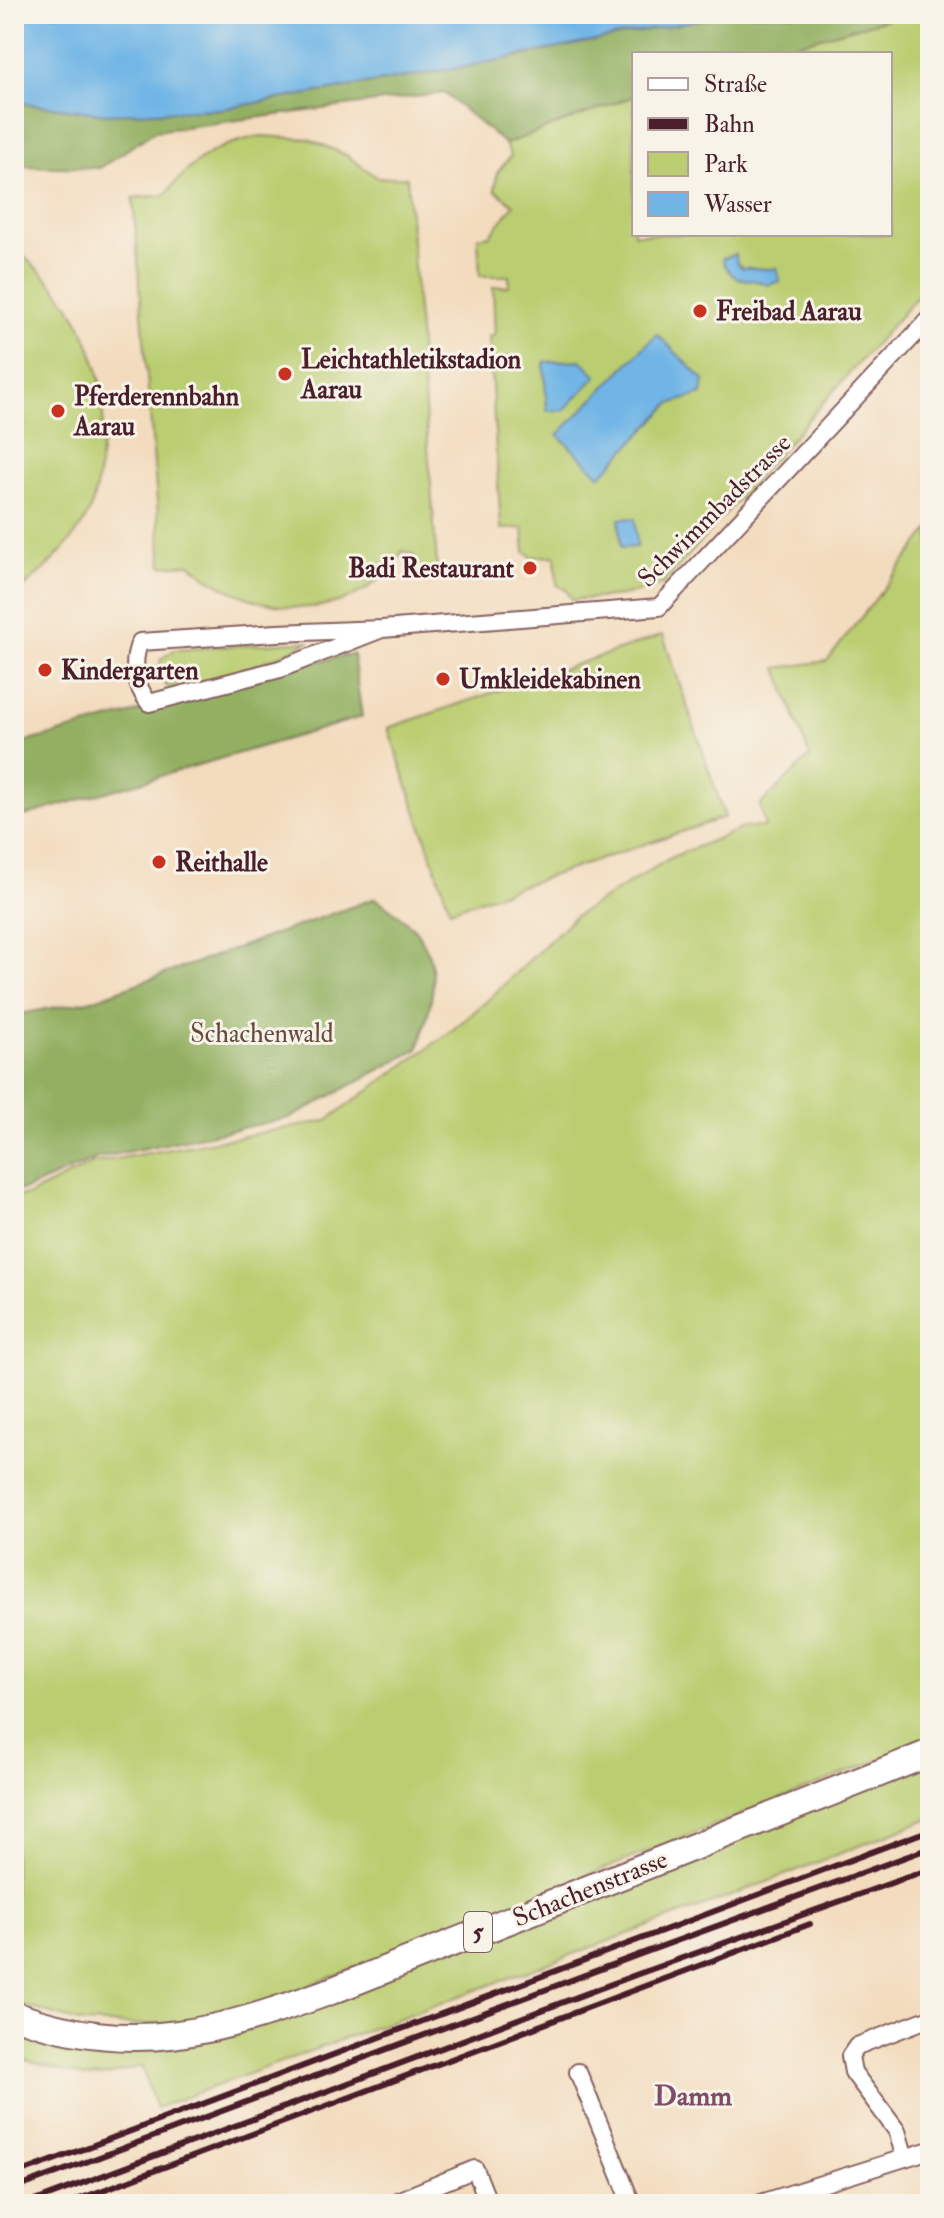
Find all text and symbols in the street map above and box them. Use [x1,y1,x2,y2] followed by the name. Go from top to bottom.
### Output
[632,52,892,236] legend
[704,69,767,100] text: Straße
[704,109,755,140] text: Bahn
[704,149,748,180] text: Park
[703,189,772,220] text: Wasser
[716,296,862,328] place label: Freibad Aarau
[691,302,709,320] marker: Freibad Aarau
[300,344,522,406] place label: Leichtathletikstadion Aarau
[276,365,294,383] marker: Leichtathletikstadion Aarau
[73,381,240,443] place label: Pferderennbahn Aarau
[49,402,67,420] marker: Pferderennbahn Aarau
[631,427,798,594] street label: Schwimmbadstrasse
[348,553,515,585] place label: Badi Restaurant
[521,559,539,577] marker: Badi Restaurant
[61,655,199,688] place label: Kindergarten
[36,661,54,679] marker: Kindergarten
[459,664,641,696] place label: Umkleidekabinen
[434,670,452,688] marker: Umkleidekabinen
[175,847,268,879] place label: Reithalle
[150,853,168,871] marker: Reithalle
[190,1018,334,1050] park label: Schachenwald
[508,1843,673,1934] street label: Schachenstrasse
[464,1912,492,1952] road number: 5
[654,2079,732,2114] district label: Damm

